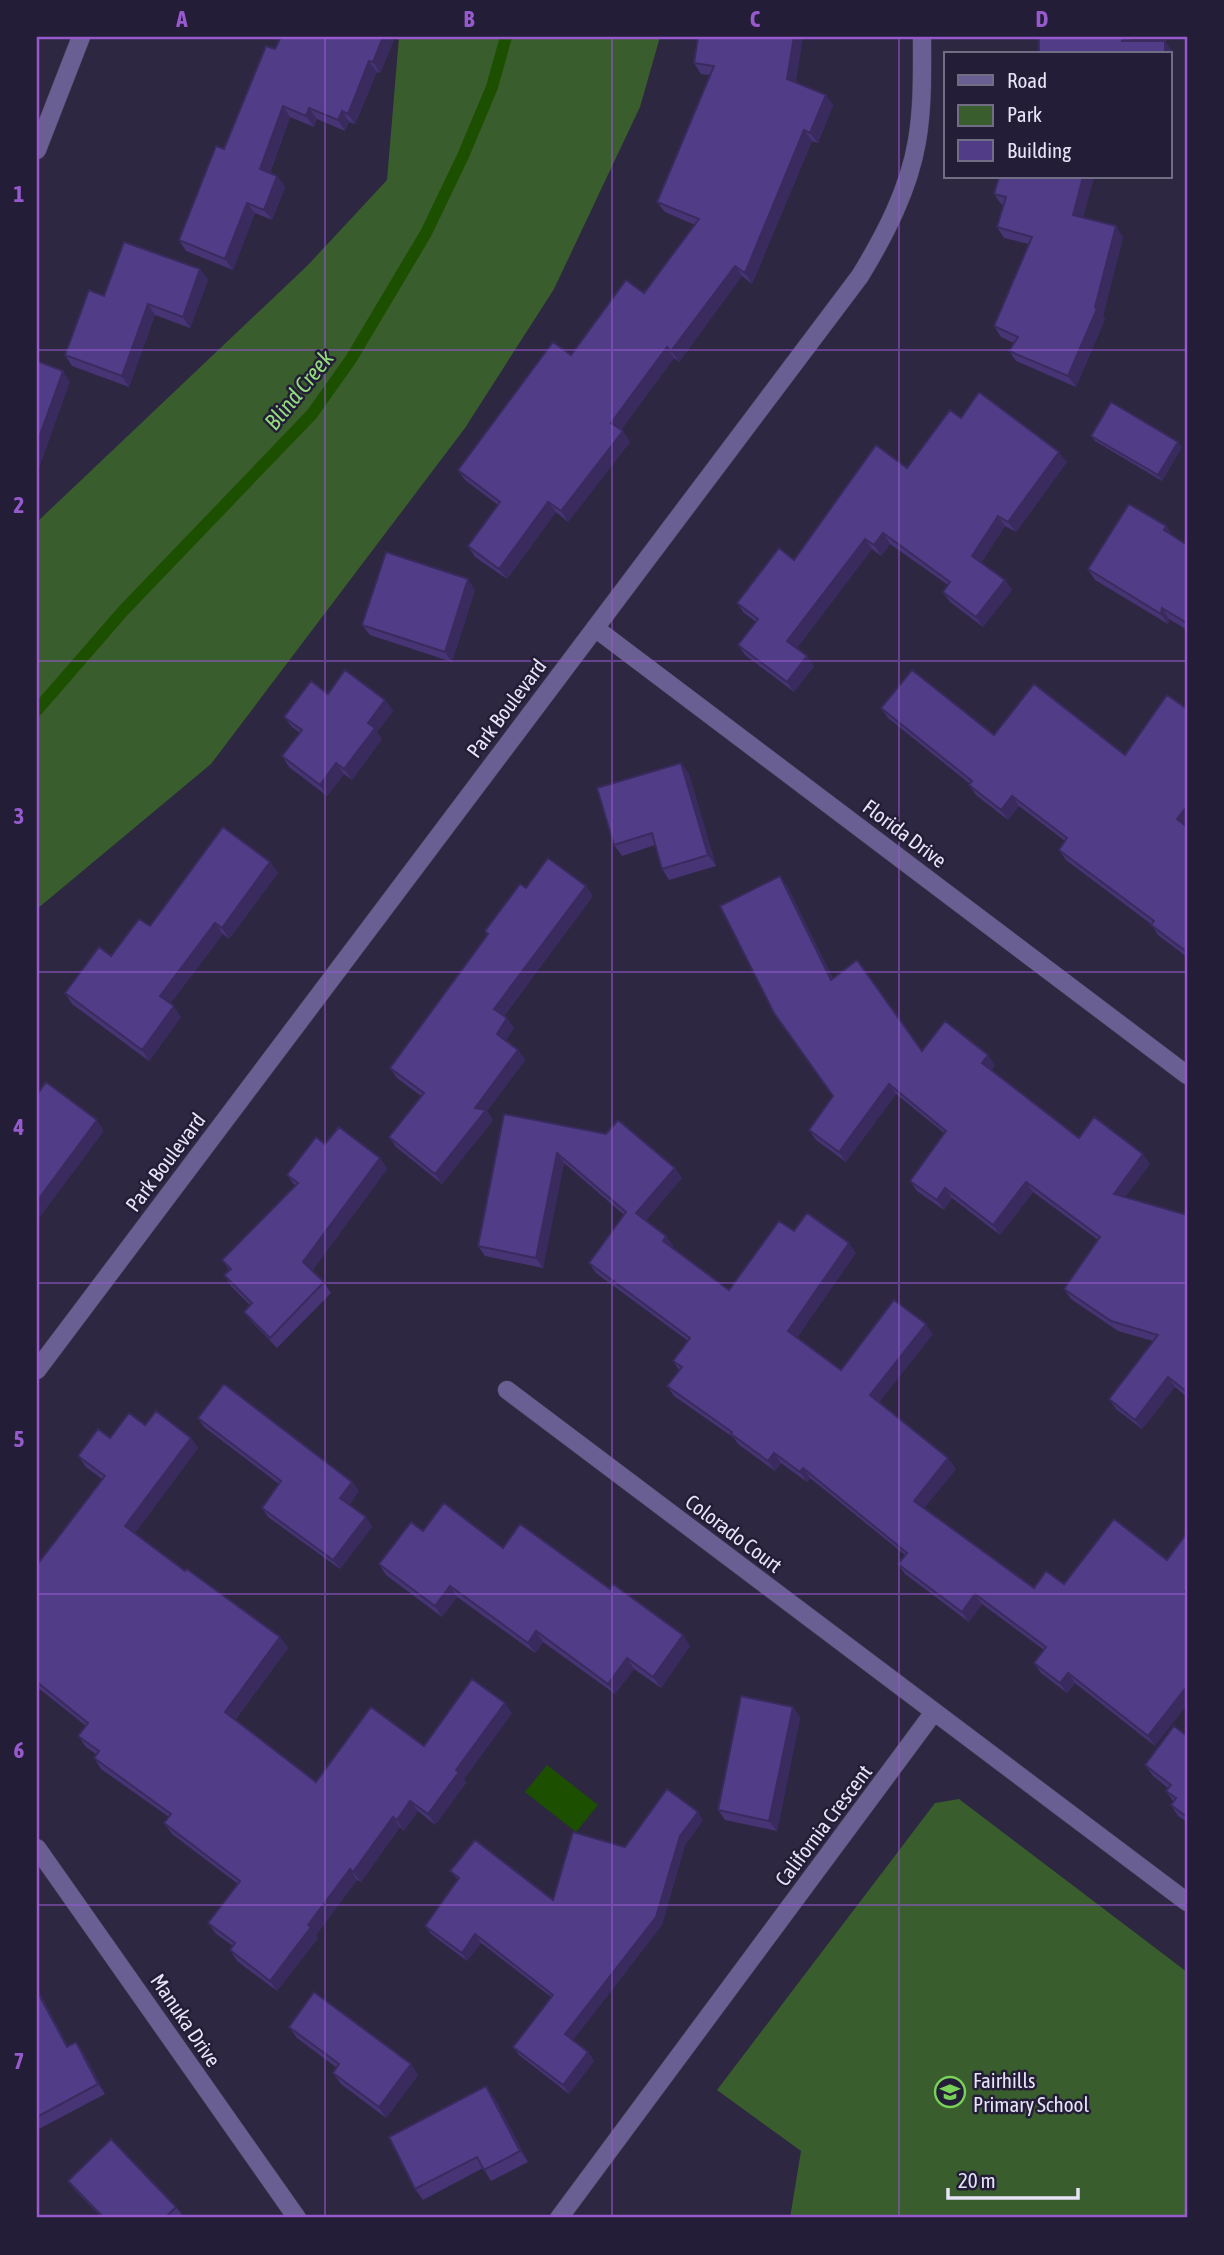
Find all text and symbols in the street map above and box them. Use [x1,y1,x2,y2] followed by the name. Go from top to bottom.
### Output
[175,6,188,32] text: A
[464,6,475,32] text: B
[750,6,761,32] text: C
[1036,6,1049,32] text: D
[944,52,1172,178] legend
[1007,68,1047,92] text: Road
[1007,102,1042,126] text: Park
[1007,138,1071,162] text: Building
[14,181,25,207] text: 1
[259,344,339,435] water label: Blind Creek
[14,492,24,518] text: 2
[461,654,551,762] street label: Park Boulevard
[859,794,951,872] street label: Florida Drive
[14,803,24,829] text: 3
[120,1108,210,1216] street label: Park Boulevard
[13,1114,25,1140] text: 4
[14,1426,25,1452] text: 5
[681,1489,787,1577] street label: Colorado Court
[14,1737,25,1763] text: 6
[770,1760,876,1890] street label: California Crescent
[146,1969,226,2071] street label: Manuka Drive
[14,2048,24,2074] text: 7
[973,2068,1089,2116] place label: Fairhills Primary School
[933,2075,967,2109] school or university icon: Fairhills Primary School
[948,2157,1077,2201] scale bar
[958,2168,996,2192] text: 20 m

